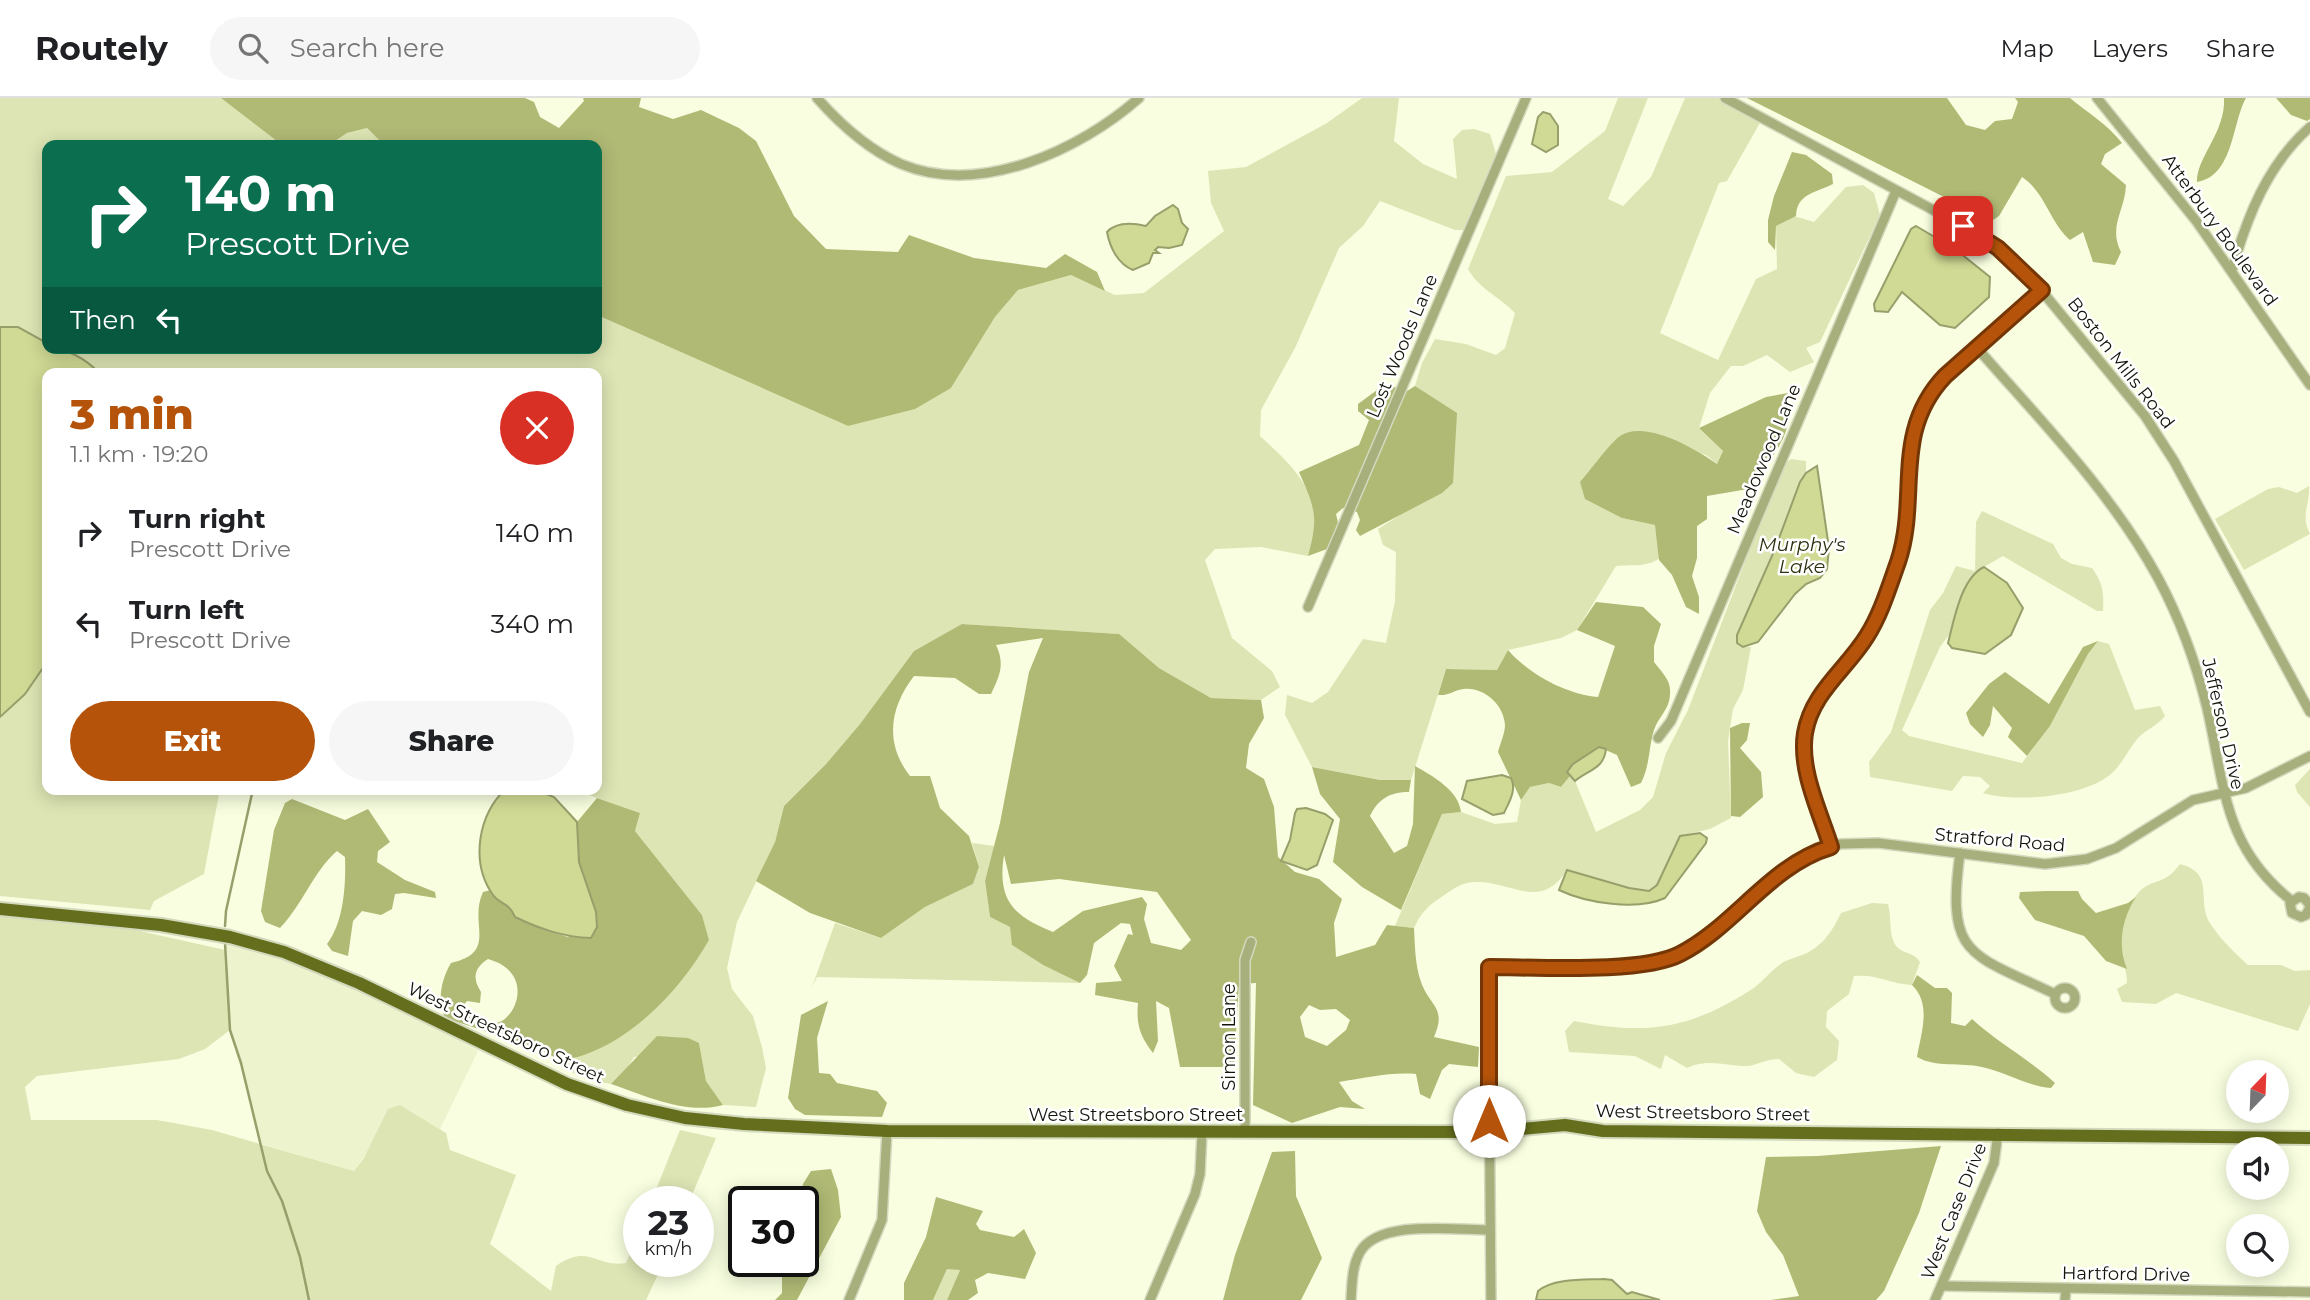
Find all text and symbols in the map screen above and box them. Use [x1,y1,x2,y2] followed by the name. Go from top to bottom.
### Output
[210,17,700,80] search box
[35,28,168,68] text: Routely
[234,29,272,67] icon: search
[290,32,445,64] text: Search here
[2000,34,2054,63] text: Map
[2092,34,2168,63] text: Layers
[2206,34,2275,63] text: Share
[2158,150,2282,310] street label: Atterbury Boulevard
[185,164,337,223] text: 140 m
[70,168,161,259] icon: right
[1933,196,1993,256] pin
[1944,207,1982,245] icon: arrive
[185,224,410,263] text: Prescott Drive
[1362,271,1442,421] street label: Lost Woods Lane
[2063,293,2179,433] street label: Boston Mills Road
[150,301,188,339] icon: left
[70,304,136,336] text: Then
[1722,381,1806,537] street label: Meadowood Lane
[70,388,194,440] text: 3 min
[500,391,574,465] button: close
[70,440,208,468] text: 1.1 km · 19:20
[129,503,265,535] text: Turn right
[70,514,108,552] icon: right
[496,517,574,549] text: 140 m
[1758,533,1846,578] water label: Murphy's Lake
[129,535,291,563] text: Prescott Drive
[129,594,245,626] text: Turn left
[70,605,108,643] icon: left
[491,608,574,640] text: 340 m
[129,626,291,654] text: Prescott Drive
[2197,655,2249,792] street label: Jefferson Drive
[70,701,315,781] button: Exit
[329,701,574,781] button: Share
[1934,823,2066,857] street label: Stratford Road
[404,978,608,1088] street label: West Streetsboro Street
[1218,983,1240,1091] street label: Simon Lane
[2226,1060,2289,1124] north arrow
[2226,1060,2289,1277] map controls
[1452,1084,1526,1158] position arrow
[1595,1100,1811,1126] street label: West Streetsboro Street
[1029,1104,1243,1126] street label: West Streetsboro Street
[2226,1137,2289,1200] button: sound
[1917,1139,1991,1283] street label: West Case Drive
[728,1186,819,1277] speed limit sign: 30
[648,1201,689,1244] text: 23
[2226,1214,2289,1277] button: search
[644,1238,693,1260] text: km/h
[2062,1262,2190,1286] street label: Hartford Drive

